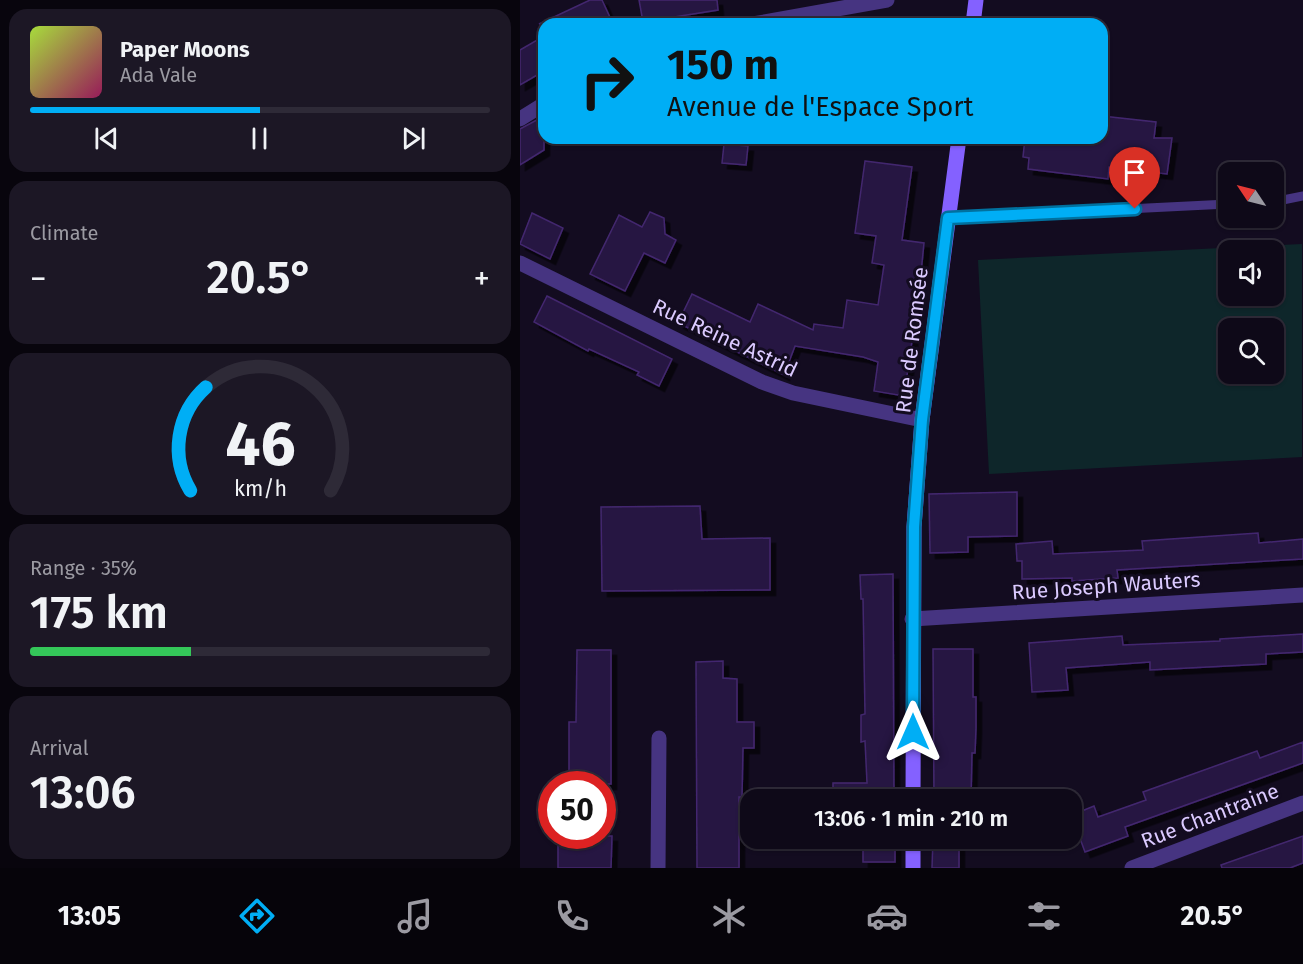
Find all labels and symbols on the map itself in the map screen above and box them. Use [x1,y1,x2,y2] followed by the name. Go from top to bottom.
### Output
[1109,147,1160,209] pin
[1218,162,1284,228] north arrow
[890,266,934,414] street label: Rue de Romsée
[648,293,802,383] street label: Rue Reine Astrid
[1011,566,1201,606] street label: Rue Joseph Wauters
[881,700,945,764] position arrow
[538,771,616,849] speed limit sign: 50
[1137,778,1283,854] street label: Rue Chantraine

